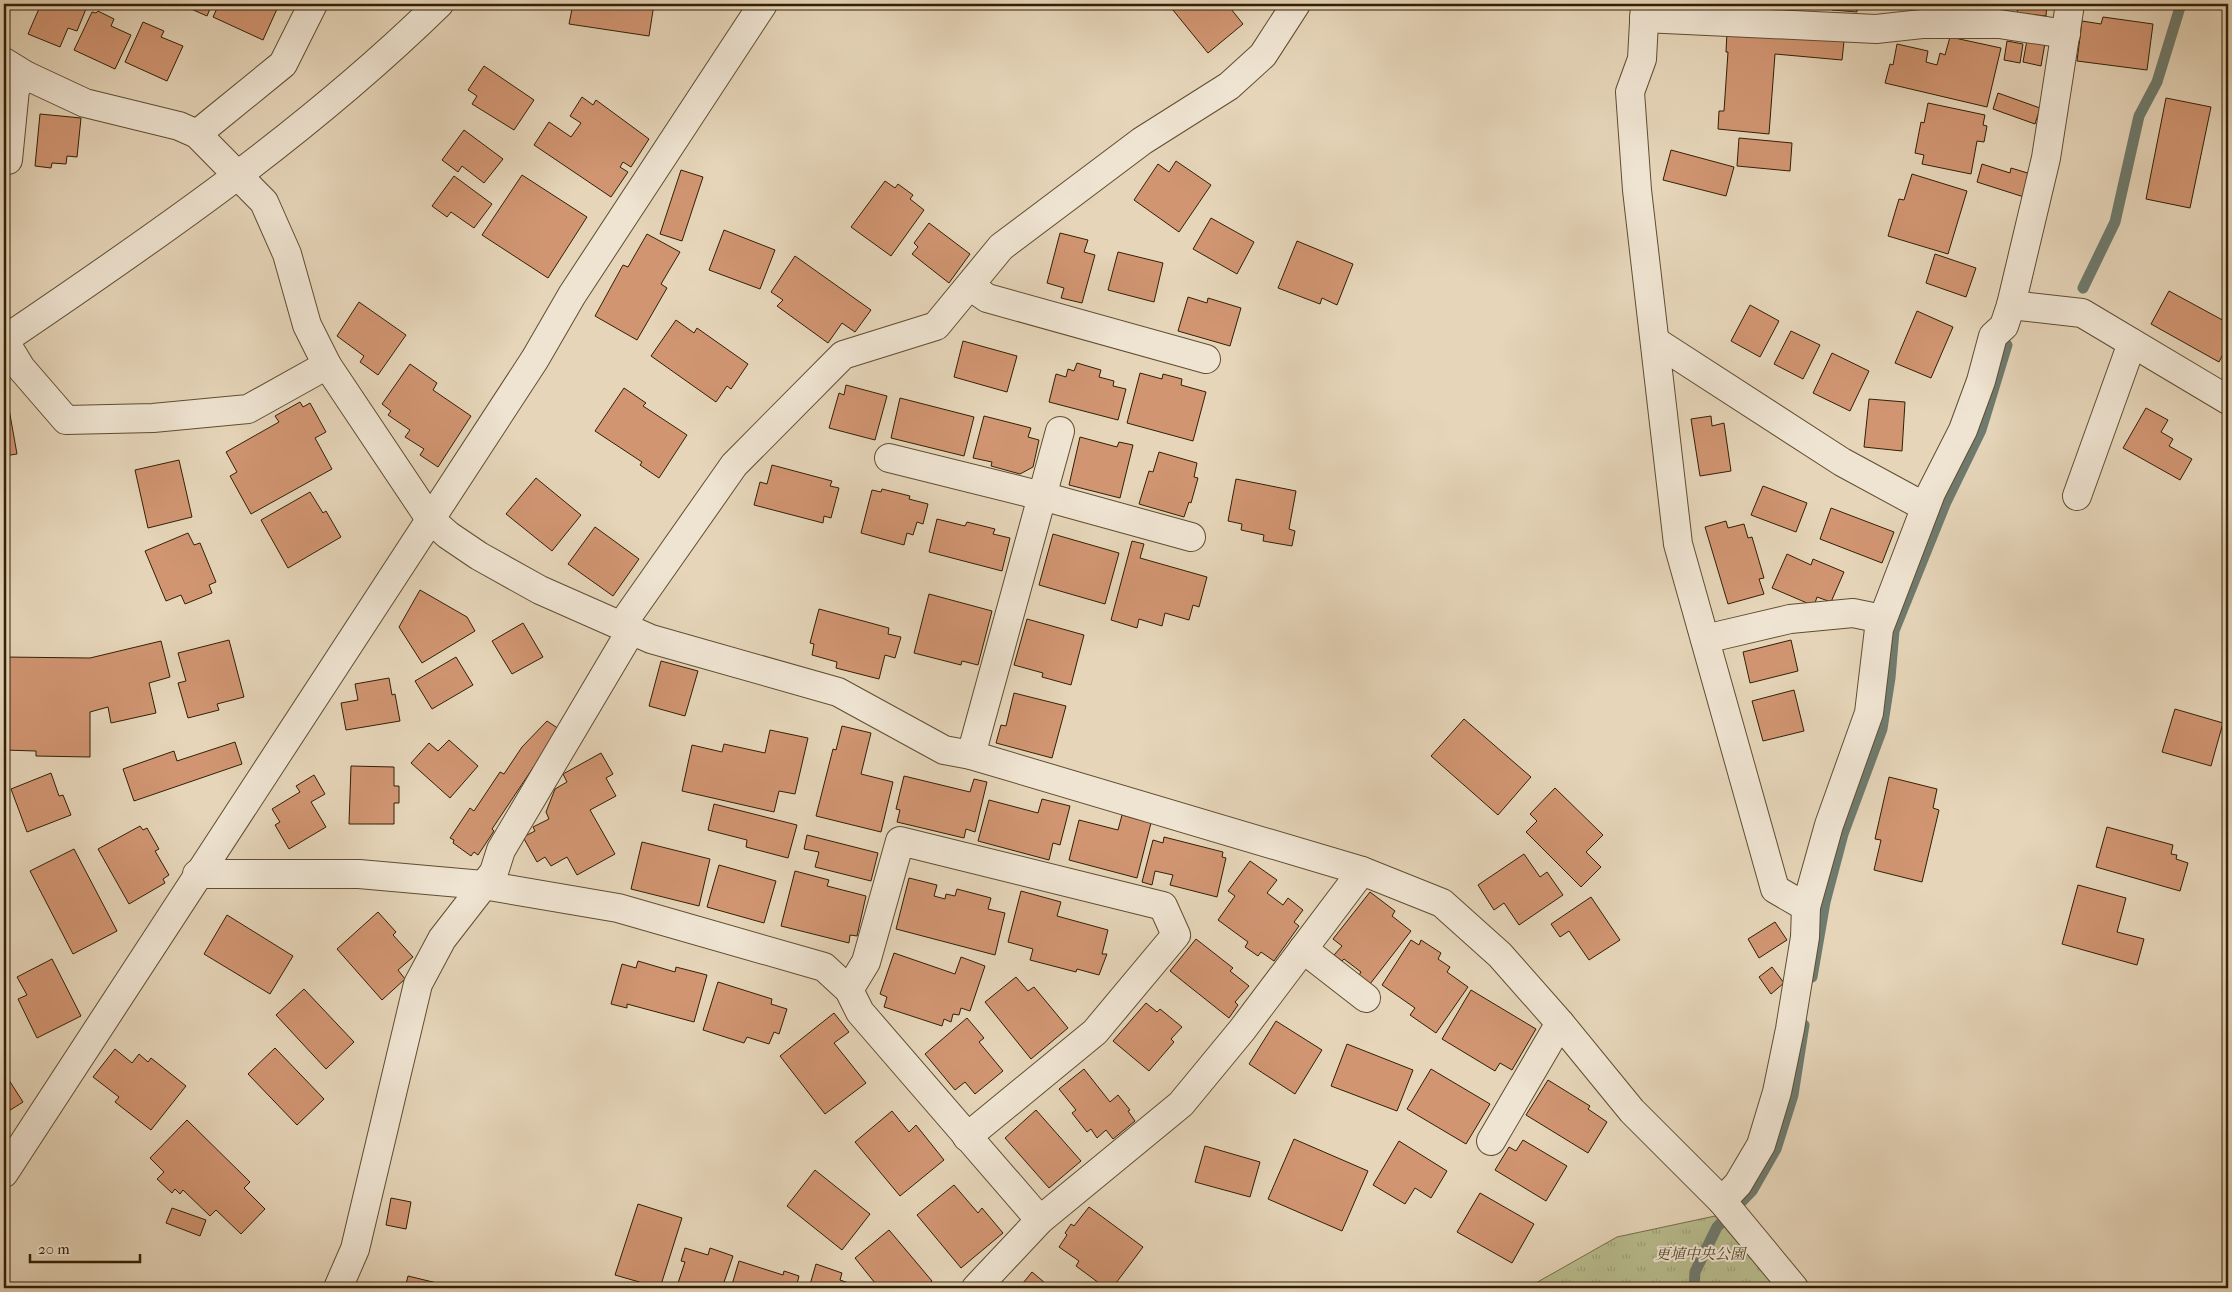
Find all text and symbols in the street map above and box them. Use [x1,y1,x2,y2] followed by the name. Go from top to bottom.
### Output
[30,1232,140,1264] scale bar
[38,1240,70,1258] text: 20 m
[1655,1245,1748,1263] park label: 更埴中央公園

